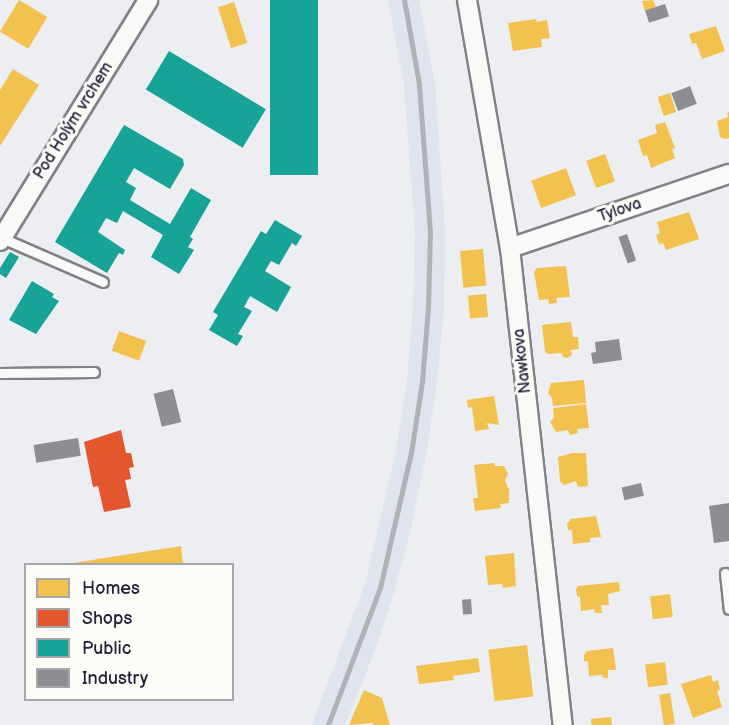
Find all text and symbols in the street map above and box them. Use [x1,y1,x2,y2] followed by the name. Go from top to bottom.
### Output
[30,59,118,183] street label: Pod Holým vrchem
[596,195,644,227] street label: Tylova
[510,328,536,394] street label: Nawkova
[24,563,234,701] legend
[82,578,140,599] text: Homes
[82,608,132,629] text: Shops
[82,638,131,659] text: Public
[82,668,148,689] text: Industry

